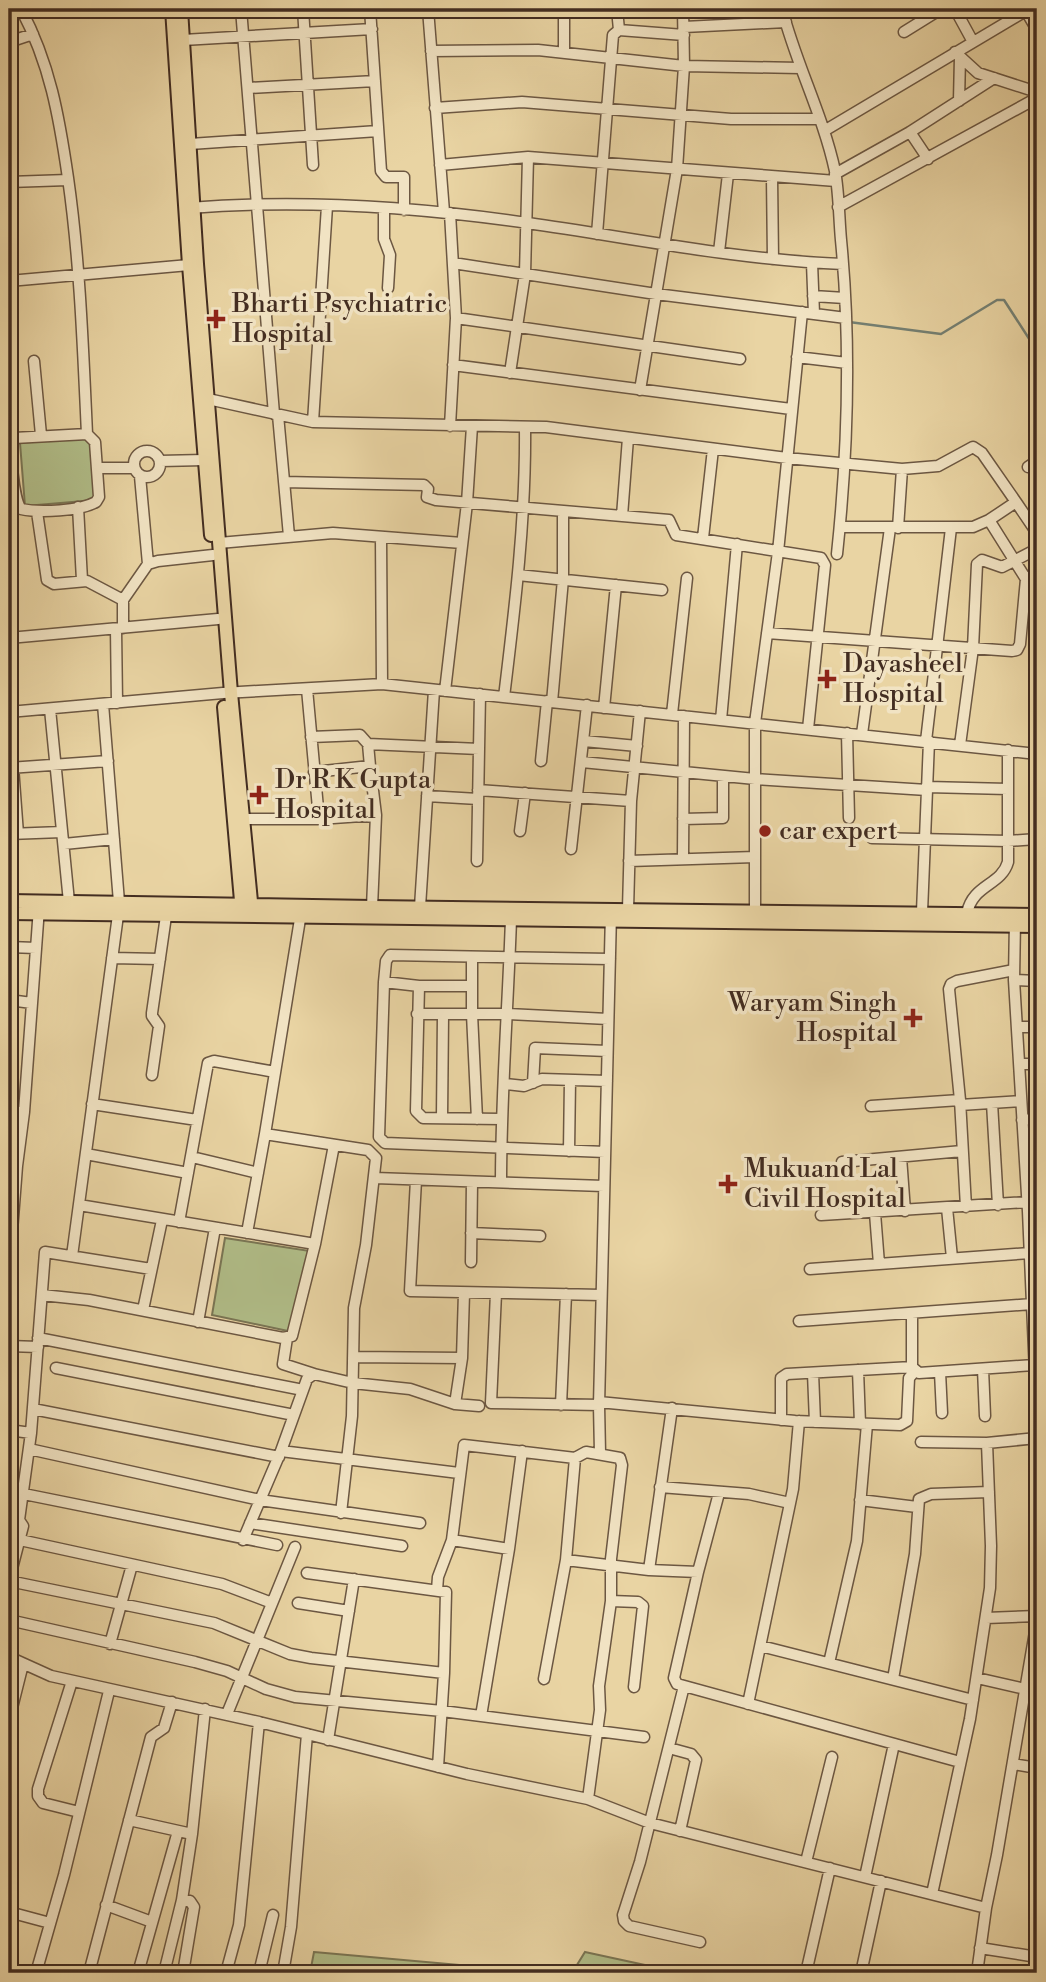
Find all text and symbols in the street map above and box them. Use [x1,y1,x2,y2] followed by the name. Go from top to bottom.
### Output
[231,288,447,350] place label: Bharti Psychiatric Hospital
[206,309,226,329] marker: Bharti Psychiatric Hospital
[843,648,963,710] place label: Dayasheel Hospital
[817,669,837,689] marker: Dayasheel Hospital
[275,764,432,826] place label: Dr R K Gupta Hospital
[249,785,269,805] marker: Dr R K Gupta Hospital
[779,815,897,847] place label: car expert
[757,823,773,839] marker: car expert
[727,987,897,1049] place label: Waryam Singh Hospital
[903,1008,923,1028] marker: Waryam Singh Hospital
[744,1153,906,1215] place label: Mukuand Lal Civil Hospital
[718,1174,738,1194] marker: Mukuand Lal Civil Hospital

